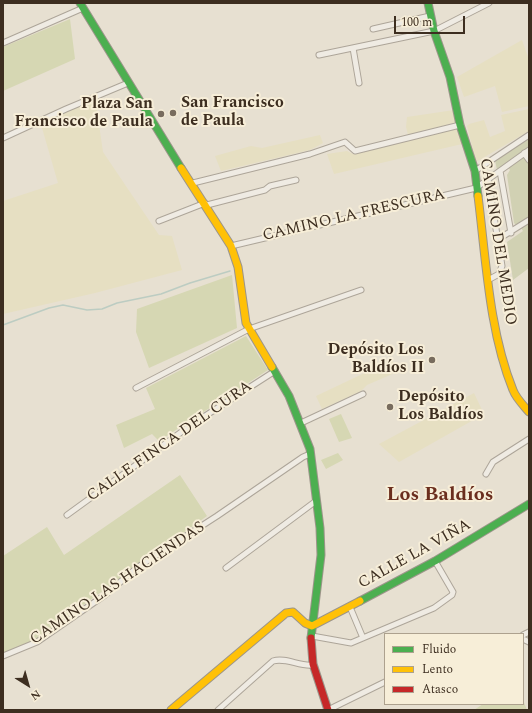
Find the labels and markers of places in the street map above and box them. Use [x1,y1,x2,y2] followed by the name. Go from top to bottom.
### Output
[181,94,284,132] place label: San Francisco de Paula
[15,95,153,133] place label: Plaza San Francisco de Paula
[168,108,178,118] marker: San Francisco de Paula
[156,109,166,119] marker: Plaza San Francisco de Paula
[327,341,424,379] place label: Depósito Los Baldíos II
[427,355,437,365] marker: Depósito Los Baldíos II
[398,388,483,426] place label: Depósito Los Baldíos
[385,402,395,412] marker: Depósito Los Baldíos

